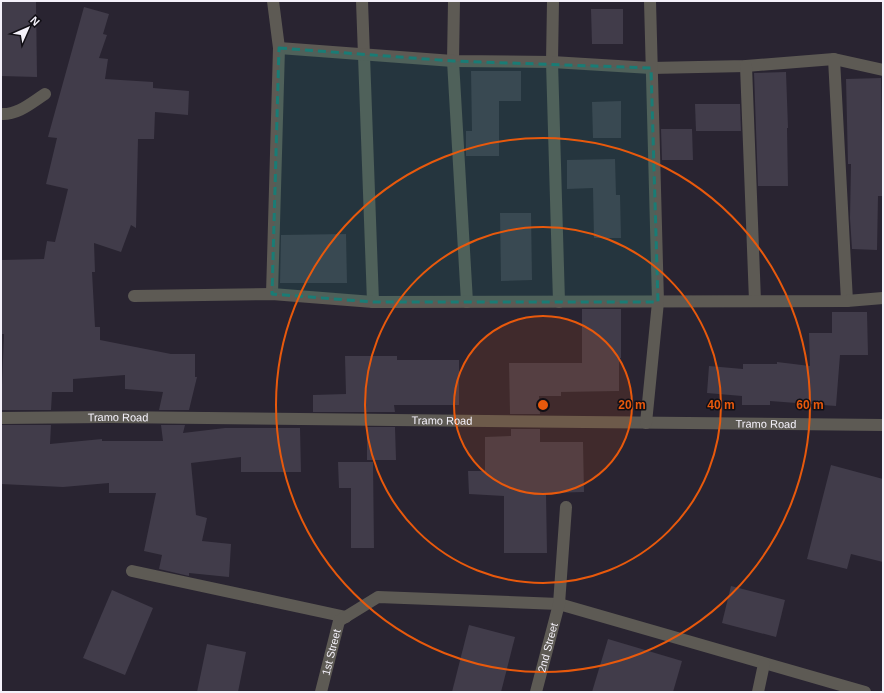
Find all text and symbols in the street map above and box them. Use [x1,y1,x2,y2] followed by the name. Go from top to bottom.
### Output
[8,8,48,48] north arrow
[28,14,42,28] text: N
[536,398,550,412] centre of rings
[618,398,646,412] text: 20 m
[707,398,735,412] text: 40 m
[796,398,824,412] text: 60 m
[88,411,148,423] street label: Tramo Road
[412,414,472,427] street label: Tramo Road
[736,417,796,430] street label: Tramo Road
[535,621,560,674] street label: 2nd Street
[319,628,343,677] street label: 1st Street

